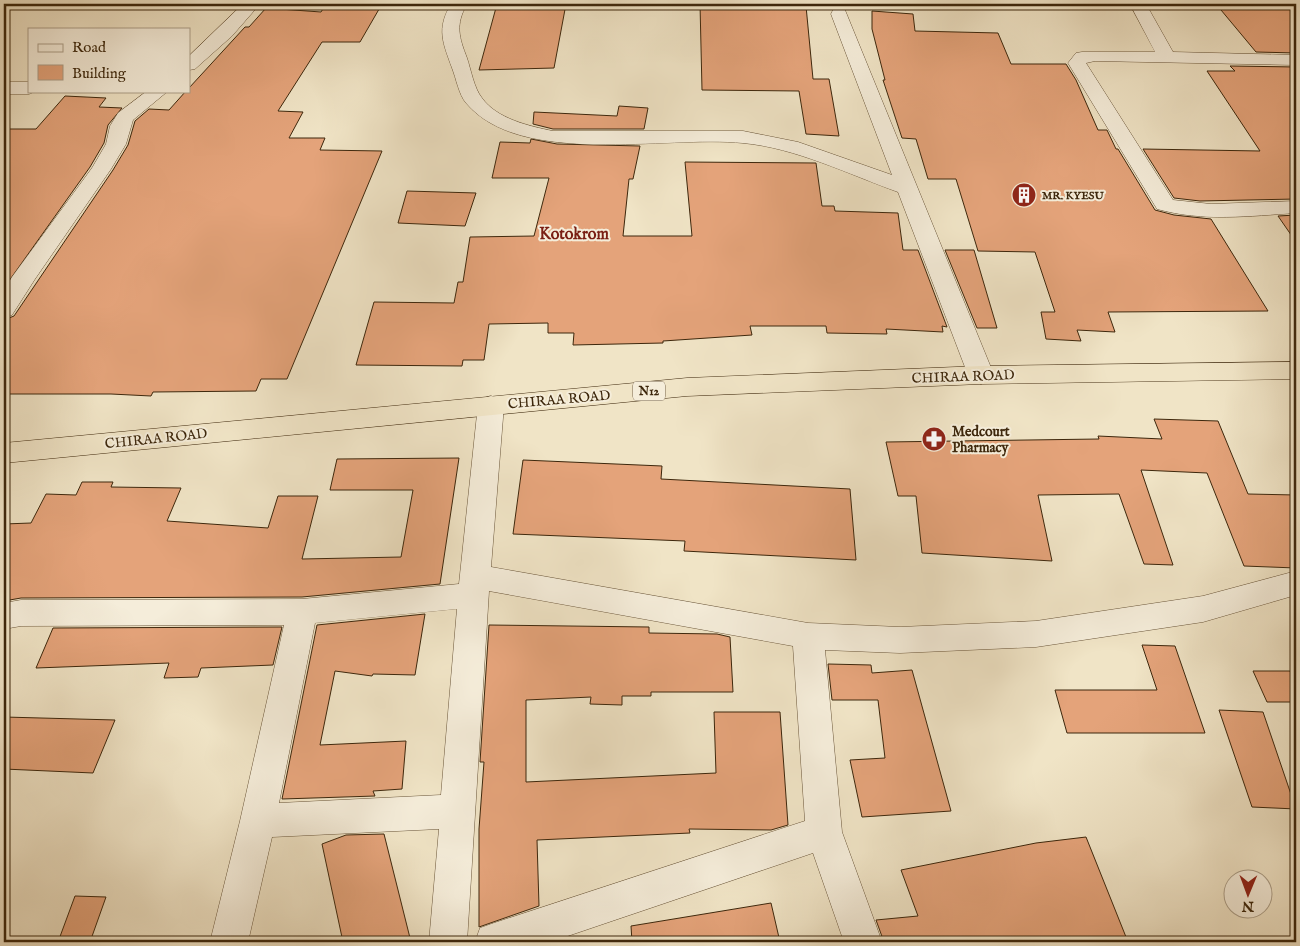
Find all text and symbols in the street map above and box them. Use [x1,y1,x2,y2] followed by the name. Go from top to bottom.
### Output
[28,28,190,92] legend
[72,38,107,57] text: Road
[72,64,127,83] text: Building
[1011,182,1037,208] building icon: MR. KYESU
[1042,189,1104,203] place label: MR. KYESU
[539,225,609,245] district label: Kotokrom
[911,366,1015,388] street label: CHIRAA ROAD
[633,382,665,401] road number: N12
[507,387,611,413] street label: CHIRAA ROAD
[952,423,1010,457] place label: Medcourt Pharmacy
[104,425,208,453] street label: CHIRAA ROAD
[921,426,947,452] pharmacy icon: Medcourt Pharmacy
[1222,868,1272,918] north arrow
[1242,897,1255,915] text: N

